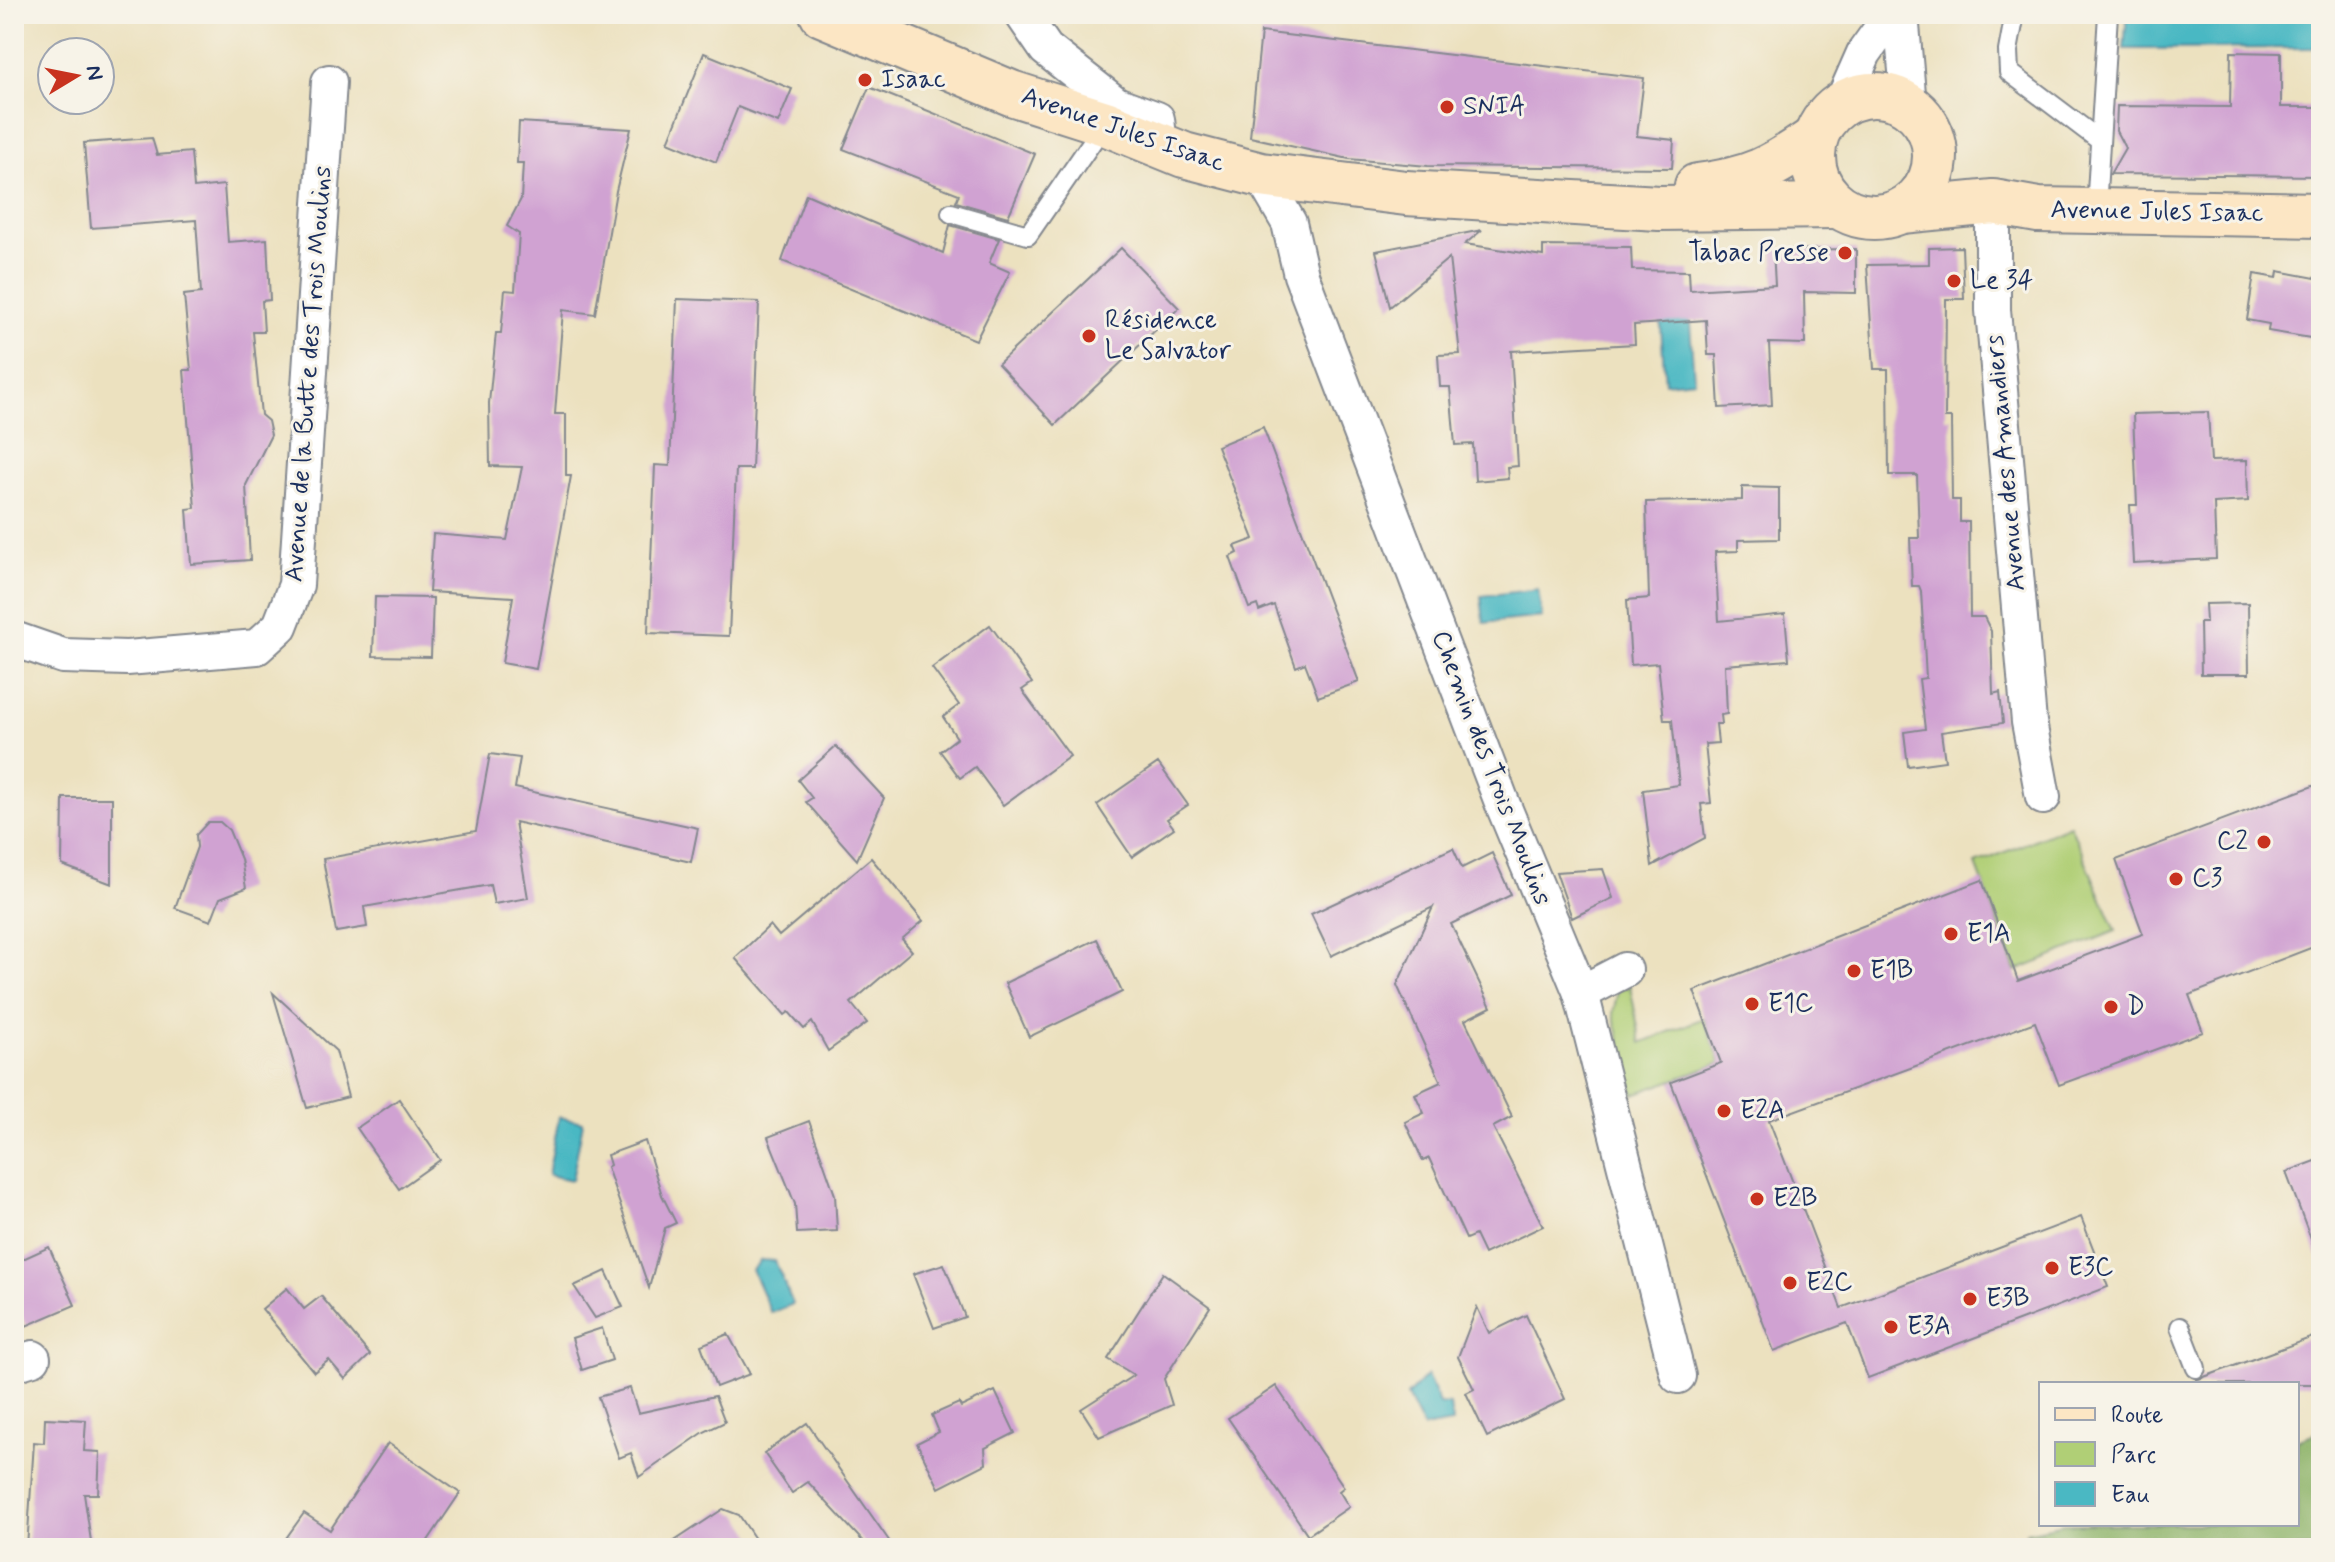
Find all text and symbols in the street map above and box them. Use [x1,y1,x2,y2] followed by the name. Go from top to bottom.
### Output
[36,36,116,116] north arrow
[79,63,109,83] text: N
[881,63,946,97] place label: Isaac
[856,71,874,89] marker: Isaac
[1017,79,1229,181] street label: Avenue Jules Isaac
[1463,90,1525,124] place label: SNIA
[1438,98,1456,116] marker: SNIA
[277,165,341,583] street label: Avenue de la Butte des Trois Moulins
[2050,193,2264,231] street label: Avenue Jules Isaac
[1688,236,1829,270] place label: Tabac Presse
[1836,244,1854,262] marker: Tabac Presse
[1970,264,2033,298] place label: Le 34
[1945,272,1963,290] marker: Le 34
[1105,304,1232,368] place label: Résidence Le Salvator
[1080,327,1098,345] marker: Résidence Le Salvator
[1978,333,2034,593] street label: Avenue des Amandiers
[1423,626,1559,910] street label: Chemin des Trois Moulins
[2217,825,2248,859] place label: C2
[2255,833,2273,851] marker: C2
[2192,862,2222,896] place label: C3
[2167,870,2185,888] marker: C3
[1967,917,2011,951] place label: E1A
[1942,925,1960,943] marker: E1A
[1870,954,1913,988] place label: E1B
[1845,962,1863,980] marker: E1B
[1768,987,1813,1021] place label: E1C
[2127,990,2145,1024] place label: D
[1743,995,1761,1013] marker: E1C
[2102,998,2120,1016] marker: D
[1740,1094,1785,1128] place label: E2A
[1715,1102,1733,1120] marker: E2A
[1773,1182,1817,1216] place label: E2B
[1748,1190,1766,1208] marker: E2B
[2068,1251,2113,1285] place label: E3C
[2043,1259,2061,1277] marker: E3C
[1806,1266,1852,1300] place label: E2C
[1781,1274,1799,1292] marker: E2C
[1986,1282,2029,1316] place label: E3B
[1961,1290,1979,1308] marker: E3B
[1907,1310,1951,1344] place label: E3A
[1882,1318,1900,1336] marker: E3A
[2039,1382,2299,1526] legend
[2111,1400,2163,1431] text: Route
[2111,1440,2156,1471] text: Parc
[2111,1480,2150,1511] text: Eau

